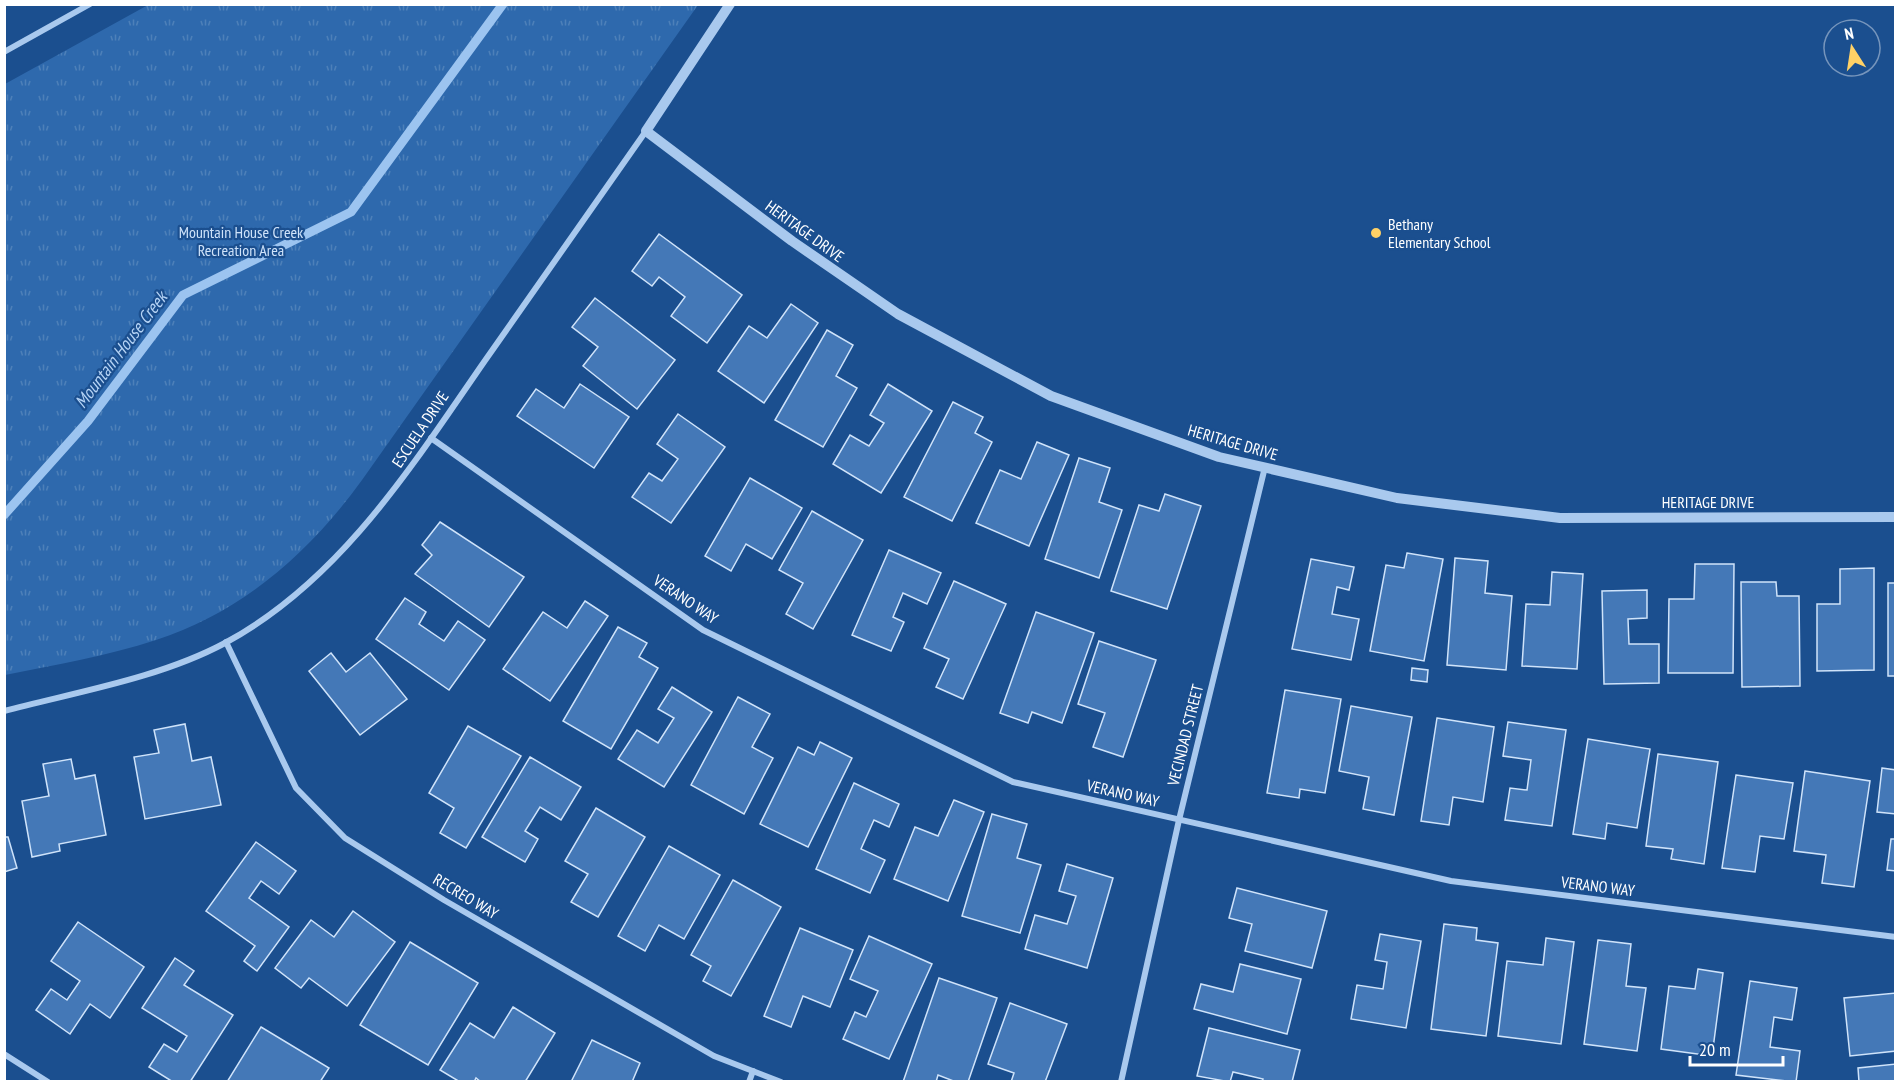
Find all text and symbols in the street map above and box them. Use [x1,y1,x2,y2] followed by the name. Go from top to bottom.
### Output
[1822,18,1882,78] north arrow
[1843,23,1855,44] text: N
[762,196,848,266] street label: HERITAGE DRIVE
[1388,214,1491,252] place label: Bethany Elementary School
[179,222,304,260] park label: Mountain House Creek Recreation Area
[1369,226,1383,240] marker: Bethany Elementary School
[69,285,173,413] water label: Mountain House Creek
[387,387,453,471] street label: ESCUELA DRIVE
[1186,420,1280,464] street label: HERITAGE DRIVE
[1662,492,1754,512] street label: HERITAGE DRIVE
[649,569,723,628] street label: VERANO WAY
[1162,682,1207,789] street label: VECINDAD STREET
[1084,775,1162,811] street label: VERANO WAY
[430,869,503,924] street label: RECREO WAY
[1559,871,1637,901] street label: VERANO WAY
[1690,1029,1783,1067] scale bar
[1699,1038,1731,1061] text: 20 m

